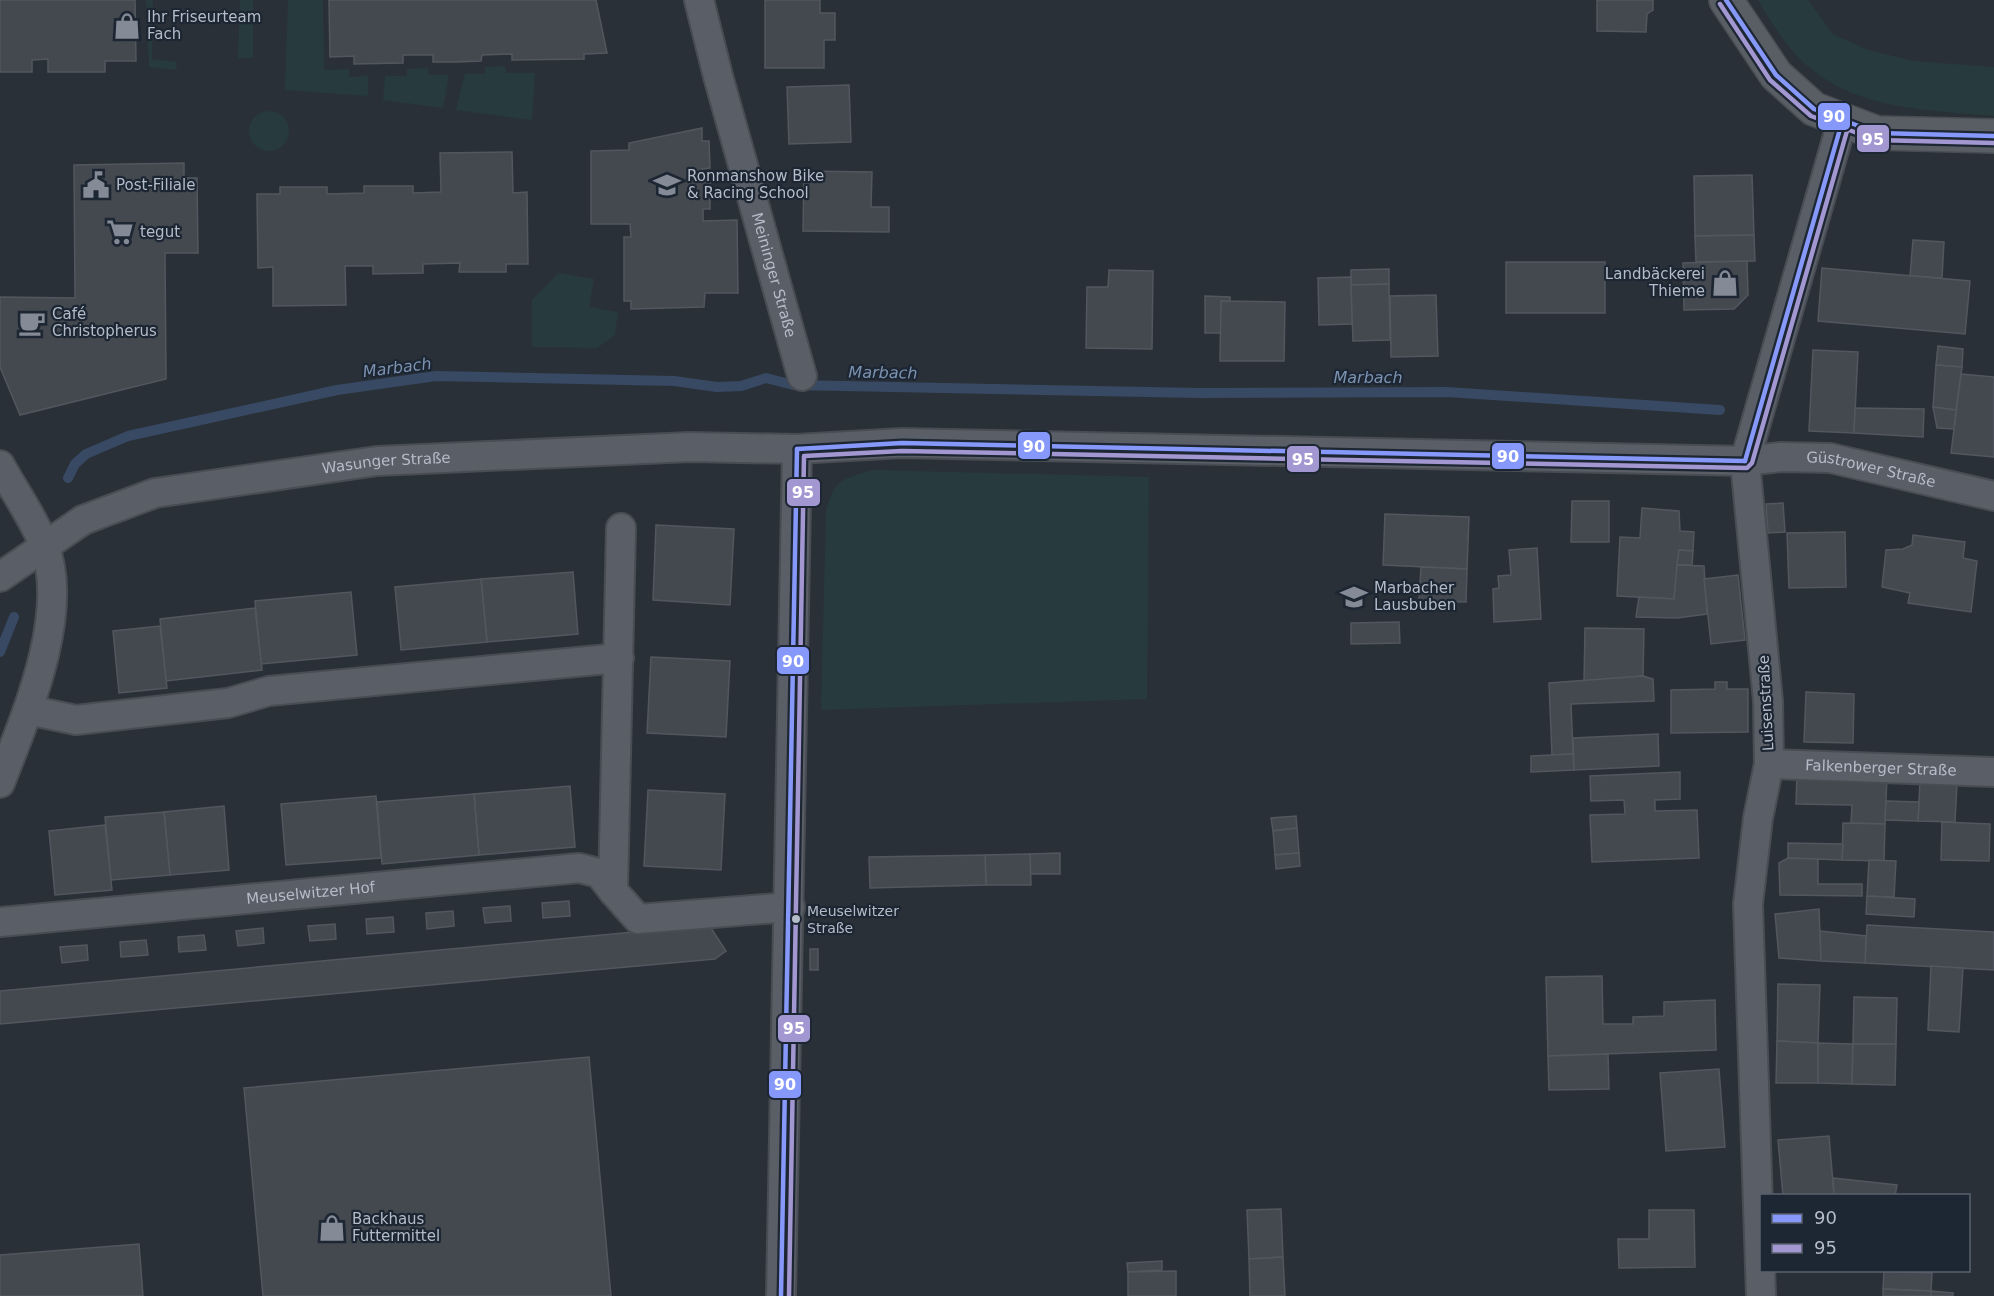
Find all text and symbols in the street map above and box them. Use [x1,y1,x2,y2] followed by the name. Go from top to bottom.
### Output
[147,8,261,43] place label: Ihr Friseurteam Fach
[112,11,142,41] shop icon: Ihr Friseurteam Fach
[1817,102,1851,131] line badge: 90
[1823,107,1845,126] text: 90
[1856,124,1890,153] line badge: 95
[1862,130,1884,149] text: 95
[687,167,824,202] place label: Ronmanshow Bike & Racing School
[81,170,111,200] public building icon: Post-Filiale
[652,170,682,200] school or university icon: Ronmanshow Bike & Racing School
[116,176,195,194] place label: Post-Filiale
[748,211,800,339] street label: Meininger Straße
[105,217,135,247] supermarket icon: tegut
[140,223,180,241] place label: tegut
[1605,265,1705,300] place label: Landbäckerei Thieme
[1710,268,1740,298] shop icon: Landbäckerei Thieme
[52,305,157,340] place label: Café Christopherus
[17,308,47,338] cafe icon: Café Christopherus
[362,354,433,381] water label: Marbach
[848,362,918,383] water label: Marbach
[1333,368,1403,387] water label: Marbach
[1017,431,1051,460] line badge: 90
[1023,437,1045,456] text: 90
[1491,442,1525,470] line badge: 90
[1286,445,1320,473] line badge: 95
[1497,447,1519,466] text: 90
[321,449,451,478] street label: Wasunger Straße
[1806,449,1937,491] street label: Güstrower Straße
[1292,450,1314,469] text: 95
[786,478,821,507] line badge: 95
[792,483,814,502] text: 95
[1374,579,1456,614] place label: Marbacher Lausbuben
[1339,582,1369,612] school or university icon: Marbacher Lausbuben
[776,646,810,675] line badge: 90
[782,652,804,671] text: 90
[1754,655,1778,751] street label: Luisenstraße
[1805,756,1957,780] street label: Falkenberger Straße
[246,878,376,908] street label: Meuselwitzer Hof
[807,903,899,936] place label: Meuselwitzer Straße
[790,913,802,925] marker: Meuselwitzer Straße
[777,1014,811,1043] line badge: 95
[783,1019,805,1038] text: 95
[768,1070,802,1099] line badge: 90
[774,1075,796,1094] text: 90
[1760,1194,1970,1272] legend
[1814,1207,1837,1228] text: 90
[352,1210,440,1245] place label: Backhaus Futtermittel
[317,1213,347,1243] shop icon: Backhaus Futtermittel
[1814,1237,1837,1258] text: 95

